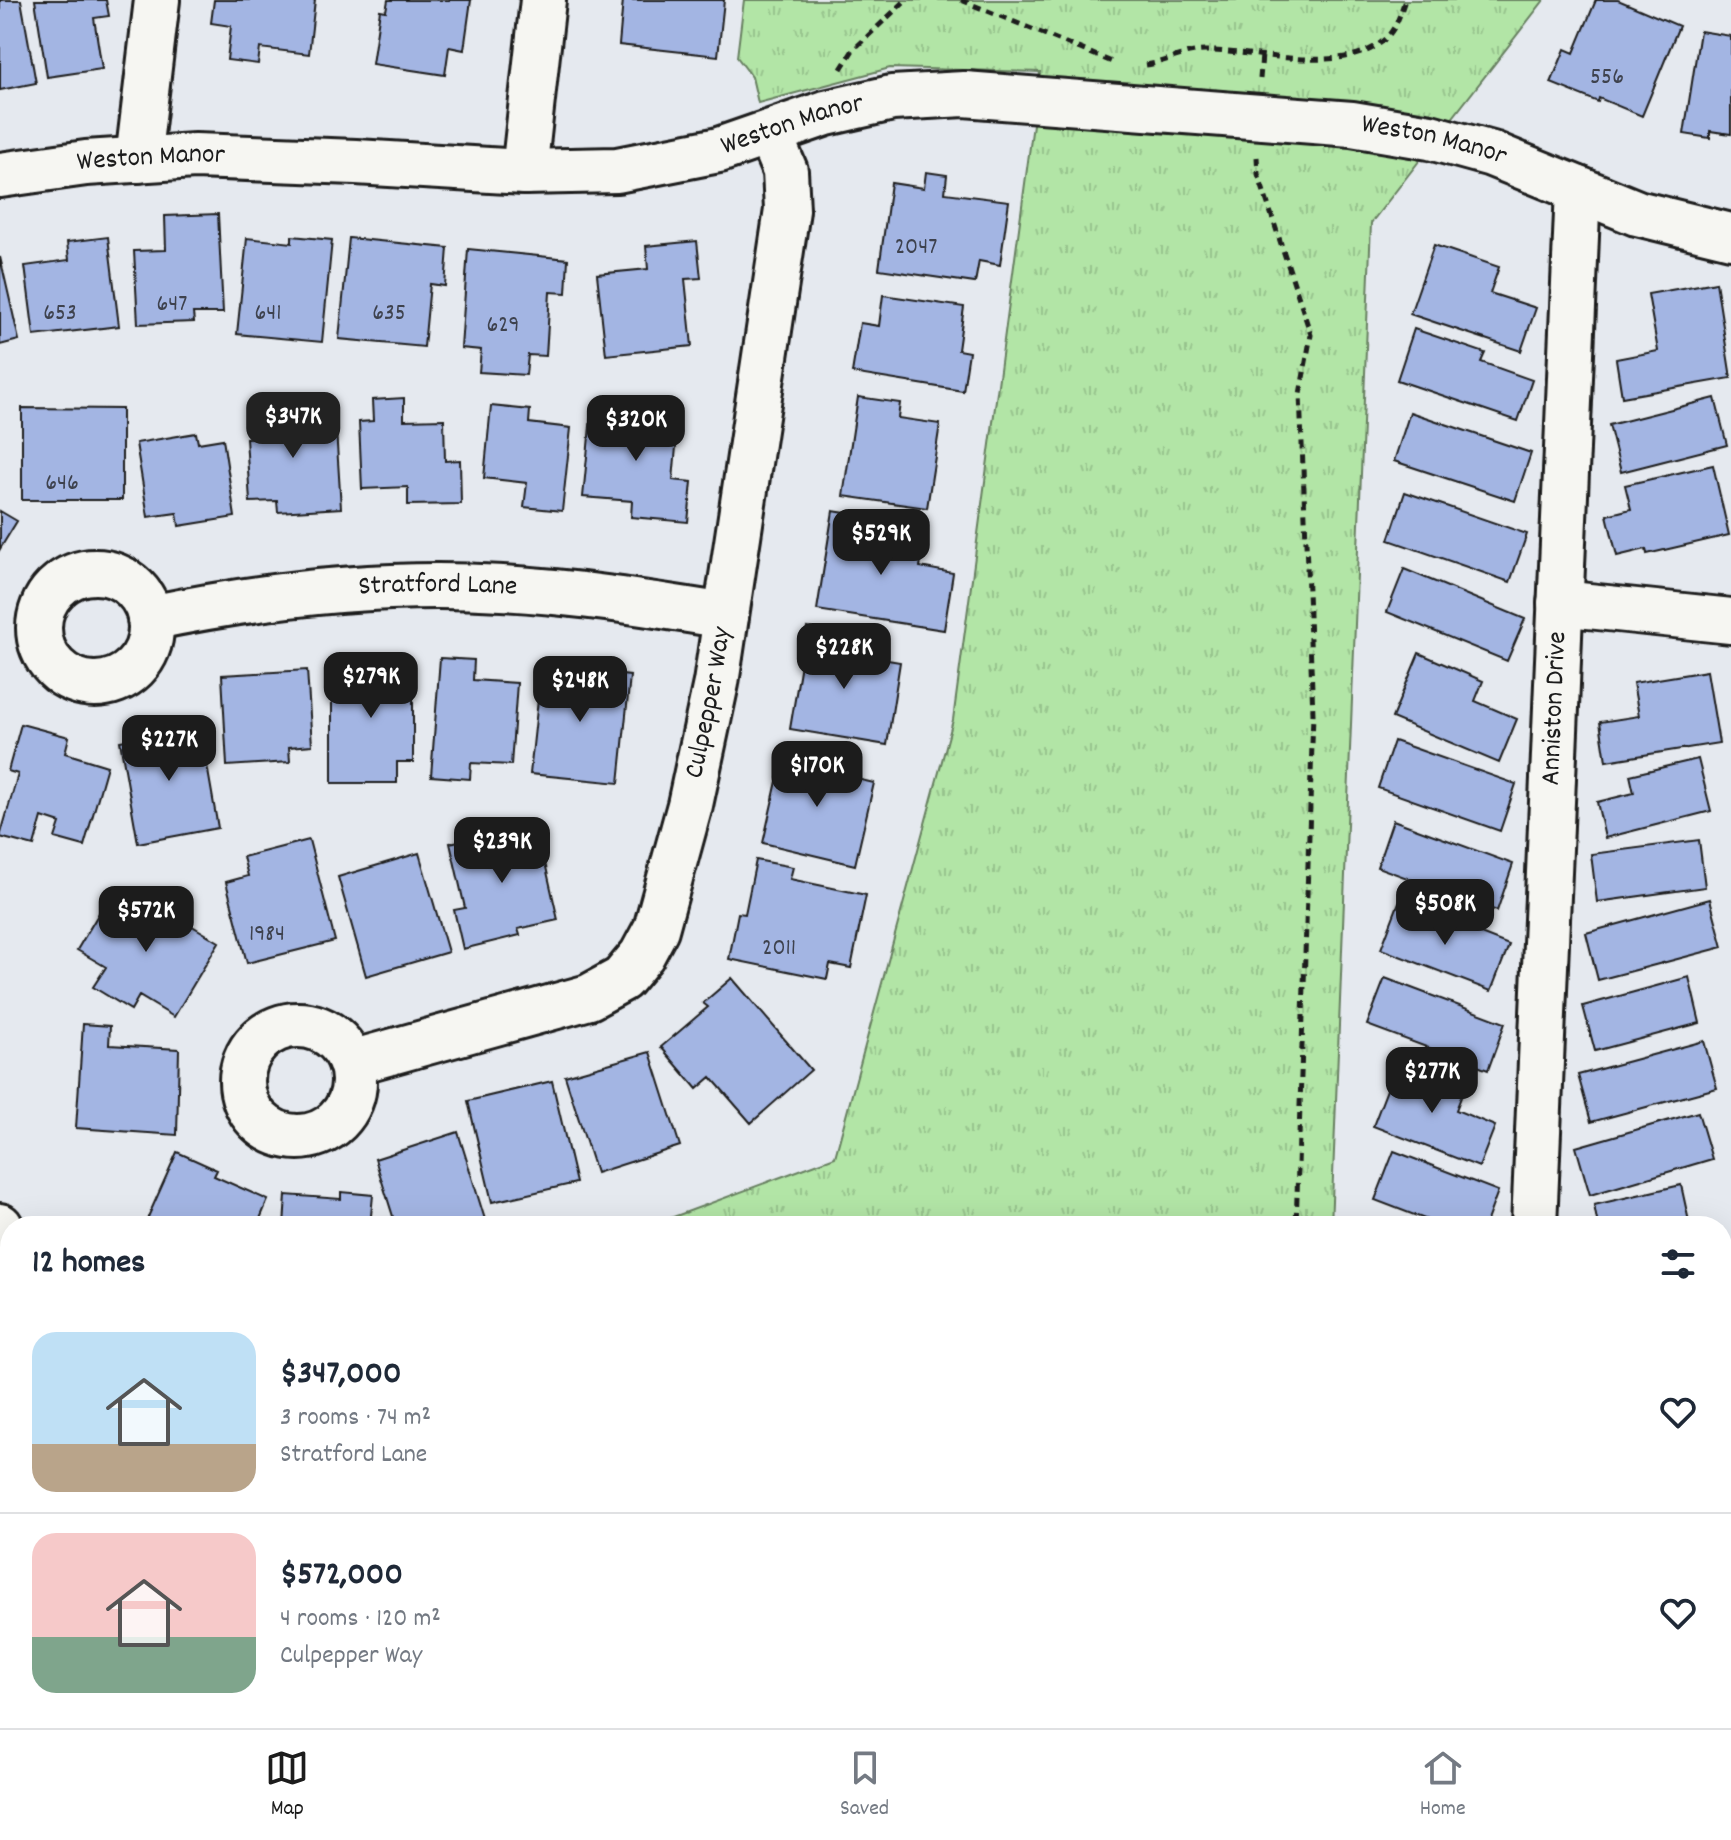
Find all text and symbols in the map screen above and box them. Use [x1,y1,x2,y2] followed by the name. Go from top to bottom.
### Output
[1590,61,1624,95] house number: 556
[716,85,868,168] street label: Weston Manor
[1358,106,1513,178] street label: Weston Manor
[75,136,226,184] street label: Weston Manor
[895,231,937,265] house number: 2047
[157,288,187,322] house number: 647
[43,297,77,331] house number: 653
[255,297,281,331] house number: 641
[372,297,406,331] house number: 635
[486,309,520,343] house number: 629
[237,392,349,460] pin: $347K
[580,395,692,463] pin: $320K
[264,399,322,436] text: $347K
[605,402,667,439] text: $320K
[45,467,79,501] house number: 646
[825,509,937,577] pin: $529K
[851,516,911,553] text: $529K
[357,566,518,609] street label: Stratford Lane
[788,623,900,691] pin: $228K
[676,624,744,782] street label: Culpepper Way
[815,630,873,667] text: $228K
[1533,631,1579,786] street label: Anniston Drive
[315,652,427,720] pin: $279K
[524,656,636,724] pin: $248K
[342,659,400,696] text: $279K
[551,663,609,700] text: $248K
[113,715,225,783] pin: $227K
[140,722,198,759] text: $227K
[761,741,873,809] pin: $170K
[789,748,845,785] text: $170K
[446,817,558,885] pin: $239K
[472,824,532,861] text: $239K
[1389,879,1501,947] pin: $508K
[90,886,202,954] pin: $572K
[1414,886,1476,923] text: $508K
[117,893,175,930] text: $572K
[249,918,285,952] house number: 1984
[762,932,796,966] house number: 2011
[1376,1047,1488,1115] pin: $277K
[1404,1054,1460,1091] text: $277K
[32,1240,145,1289] text: 12 homes
[1656,1242,1700,1286] icon: filters
[280,1351,402,1400] text: $347,000
[96,1364,192,1460] icon: home
[1656,1390,1700,1434] icon: heart
[280,1400,431,1437] text: 3 rooms · 74 m²
[280,1437,427,1474] text: Stratford Lane
[280,1552,403,1601] text: $572,000
[96,1565,192,1661] icon: home
[1656,1591,1700,1635] icon: heart
[280,1601,441,1638] text: 4 rooms · 120 m²
[280,1638,422,1675] text: Culpepper Way
[265,1746,309,1825] tab: Map
[840,1746,889,1825] tab: Saved
[1420,1746,1466,1825] tab: Home

